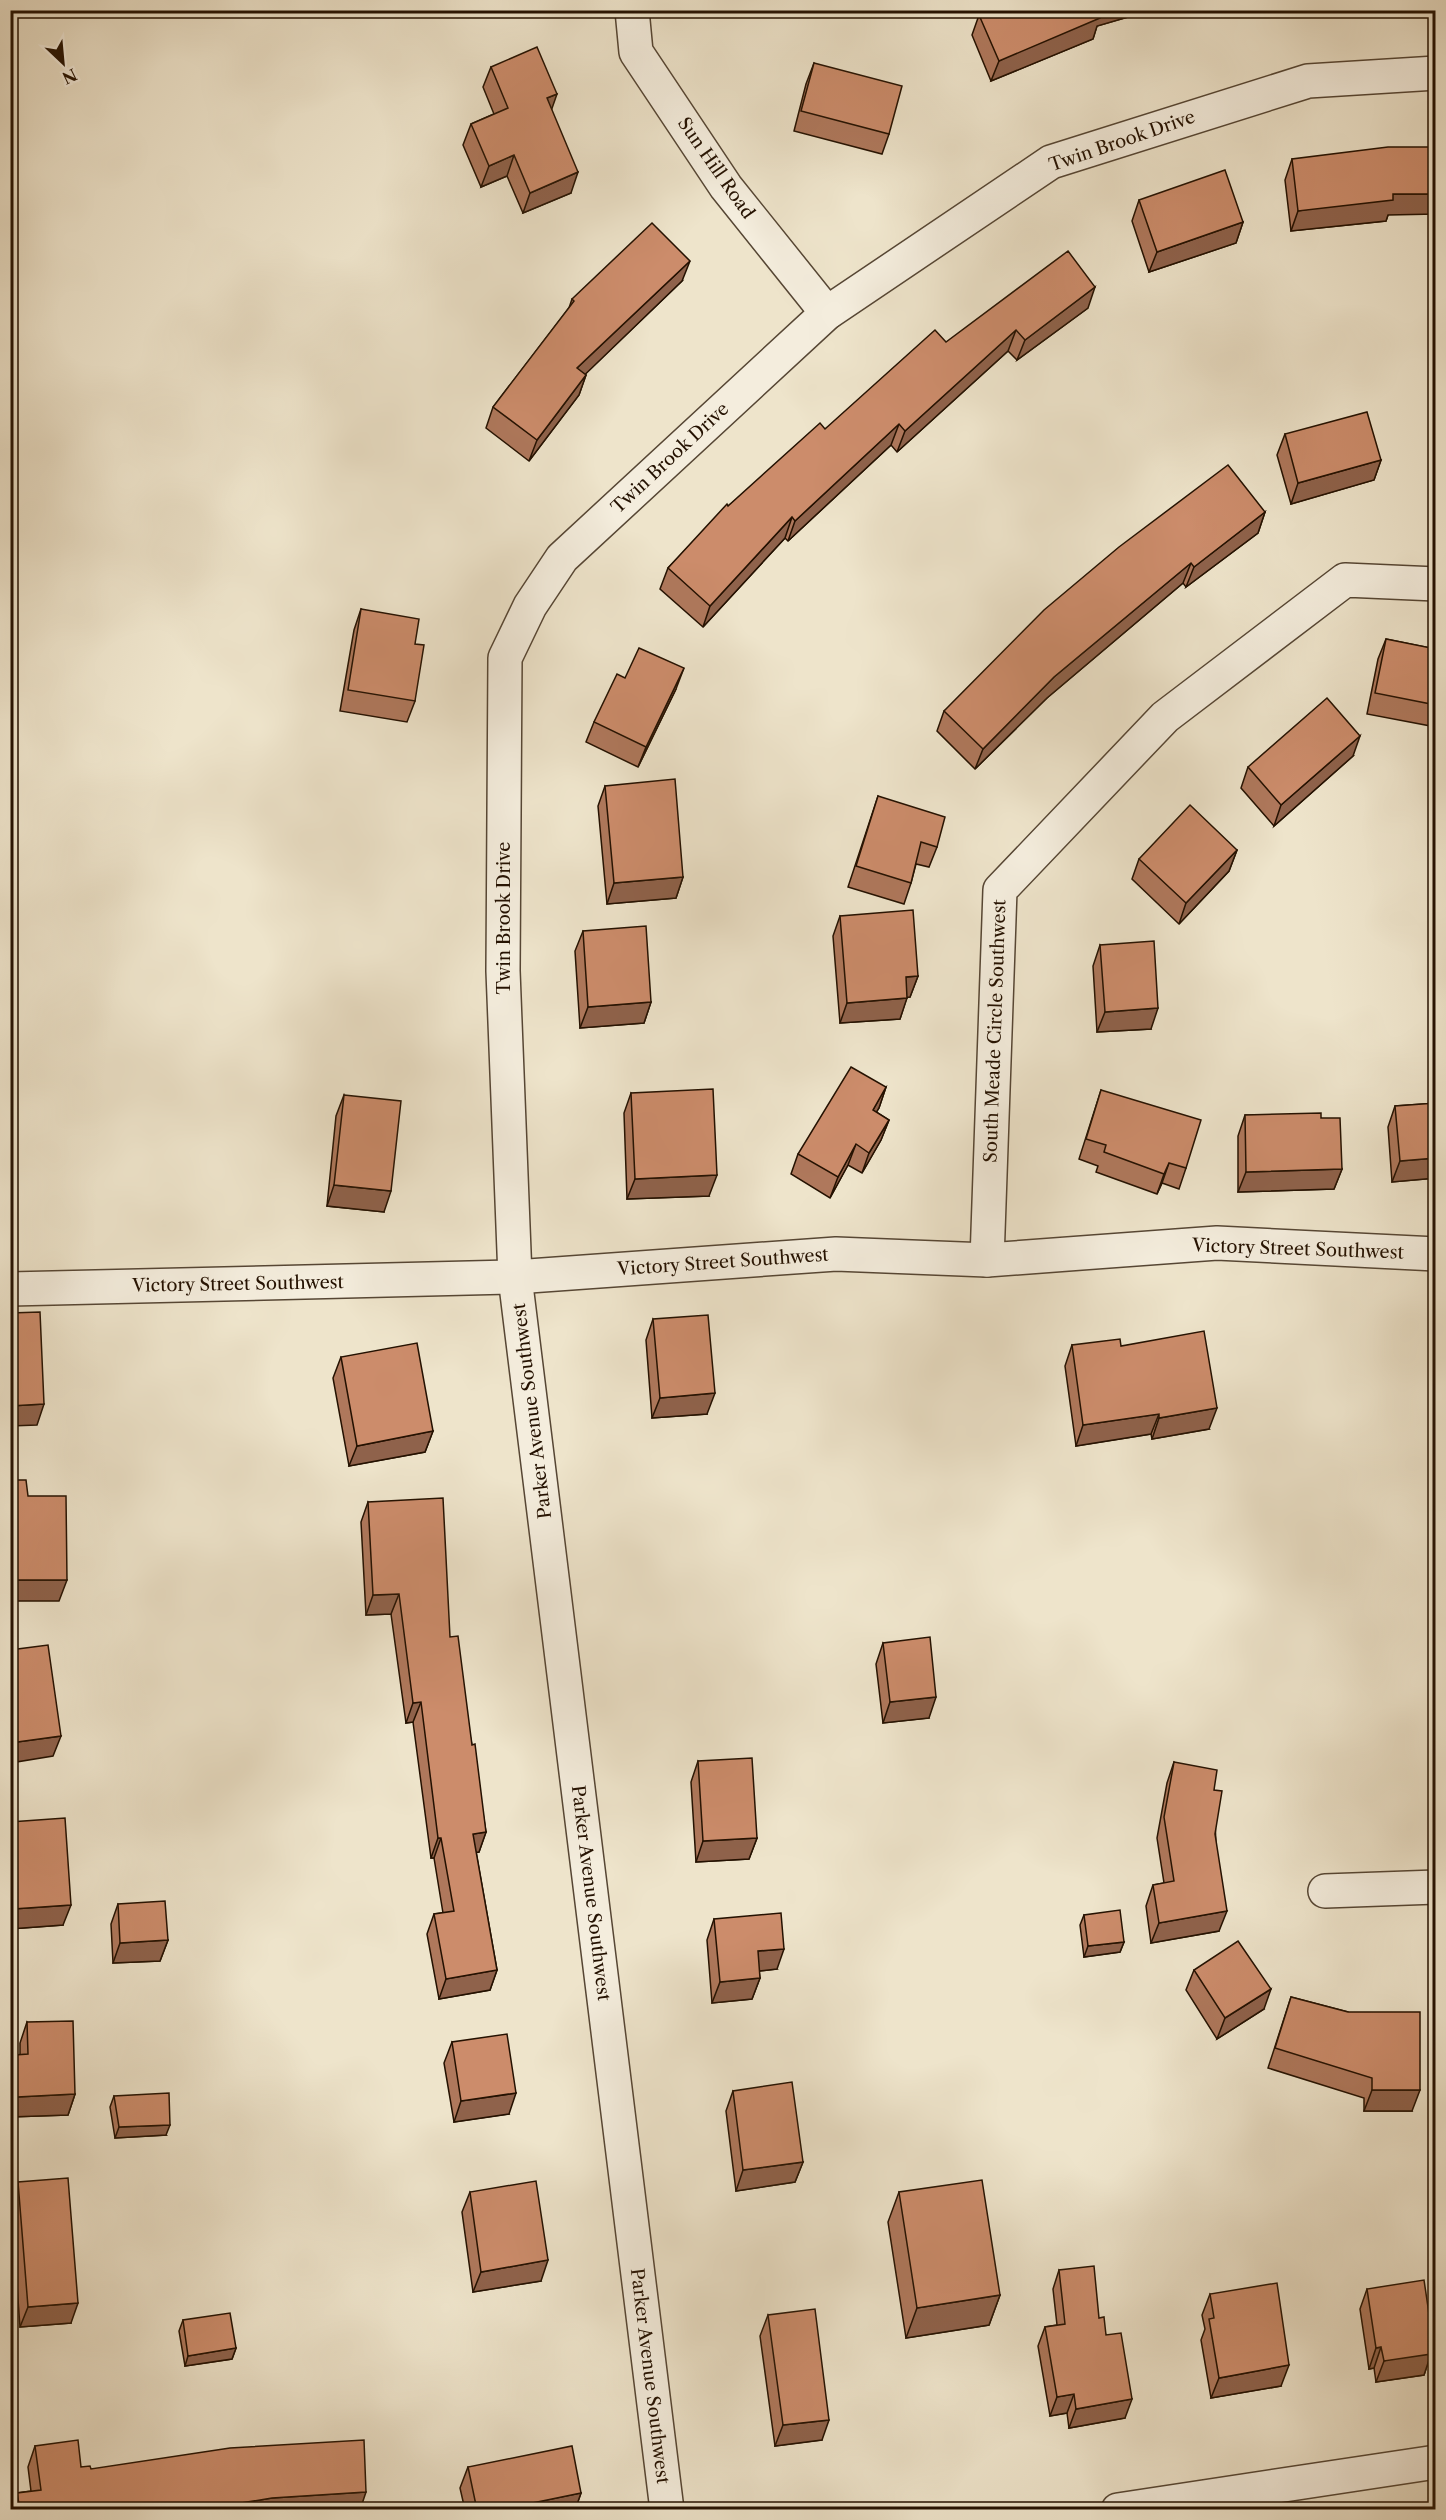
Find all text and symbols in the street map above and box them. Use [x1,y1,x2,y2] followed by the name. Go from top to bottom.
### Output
[33,33,93,93] north arrow
[59,64,80,89] text: N
[1046,106,1198,176] street label: Twin Brook Drive
[673,113,759,223] street label: Sun Hill Road
[607,398,733,518] street label: Twin Brook Drive
[493,842,515,994] street label: Twin Brook Drive
[979,898,1011,1163] street label: South Meade Circle Southwest
[1191,1234,1405,1264] street label: Victory Street Southwest
[616,1244,830,1280] street label: Victory Street Southwest
[131,1271,345,1297] street label: Victory Street Southwest
[508,1301,556,1520] street label: Parker Avenue Southwest
[567,1784,615,2003] street label: Parker Avenue Southwest
[626,2267,674,2486] street label: Parker Avenue Southwest

